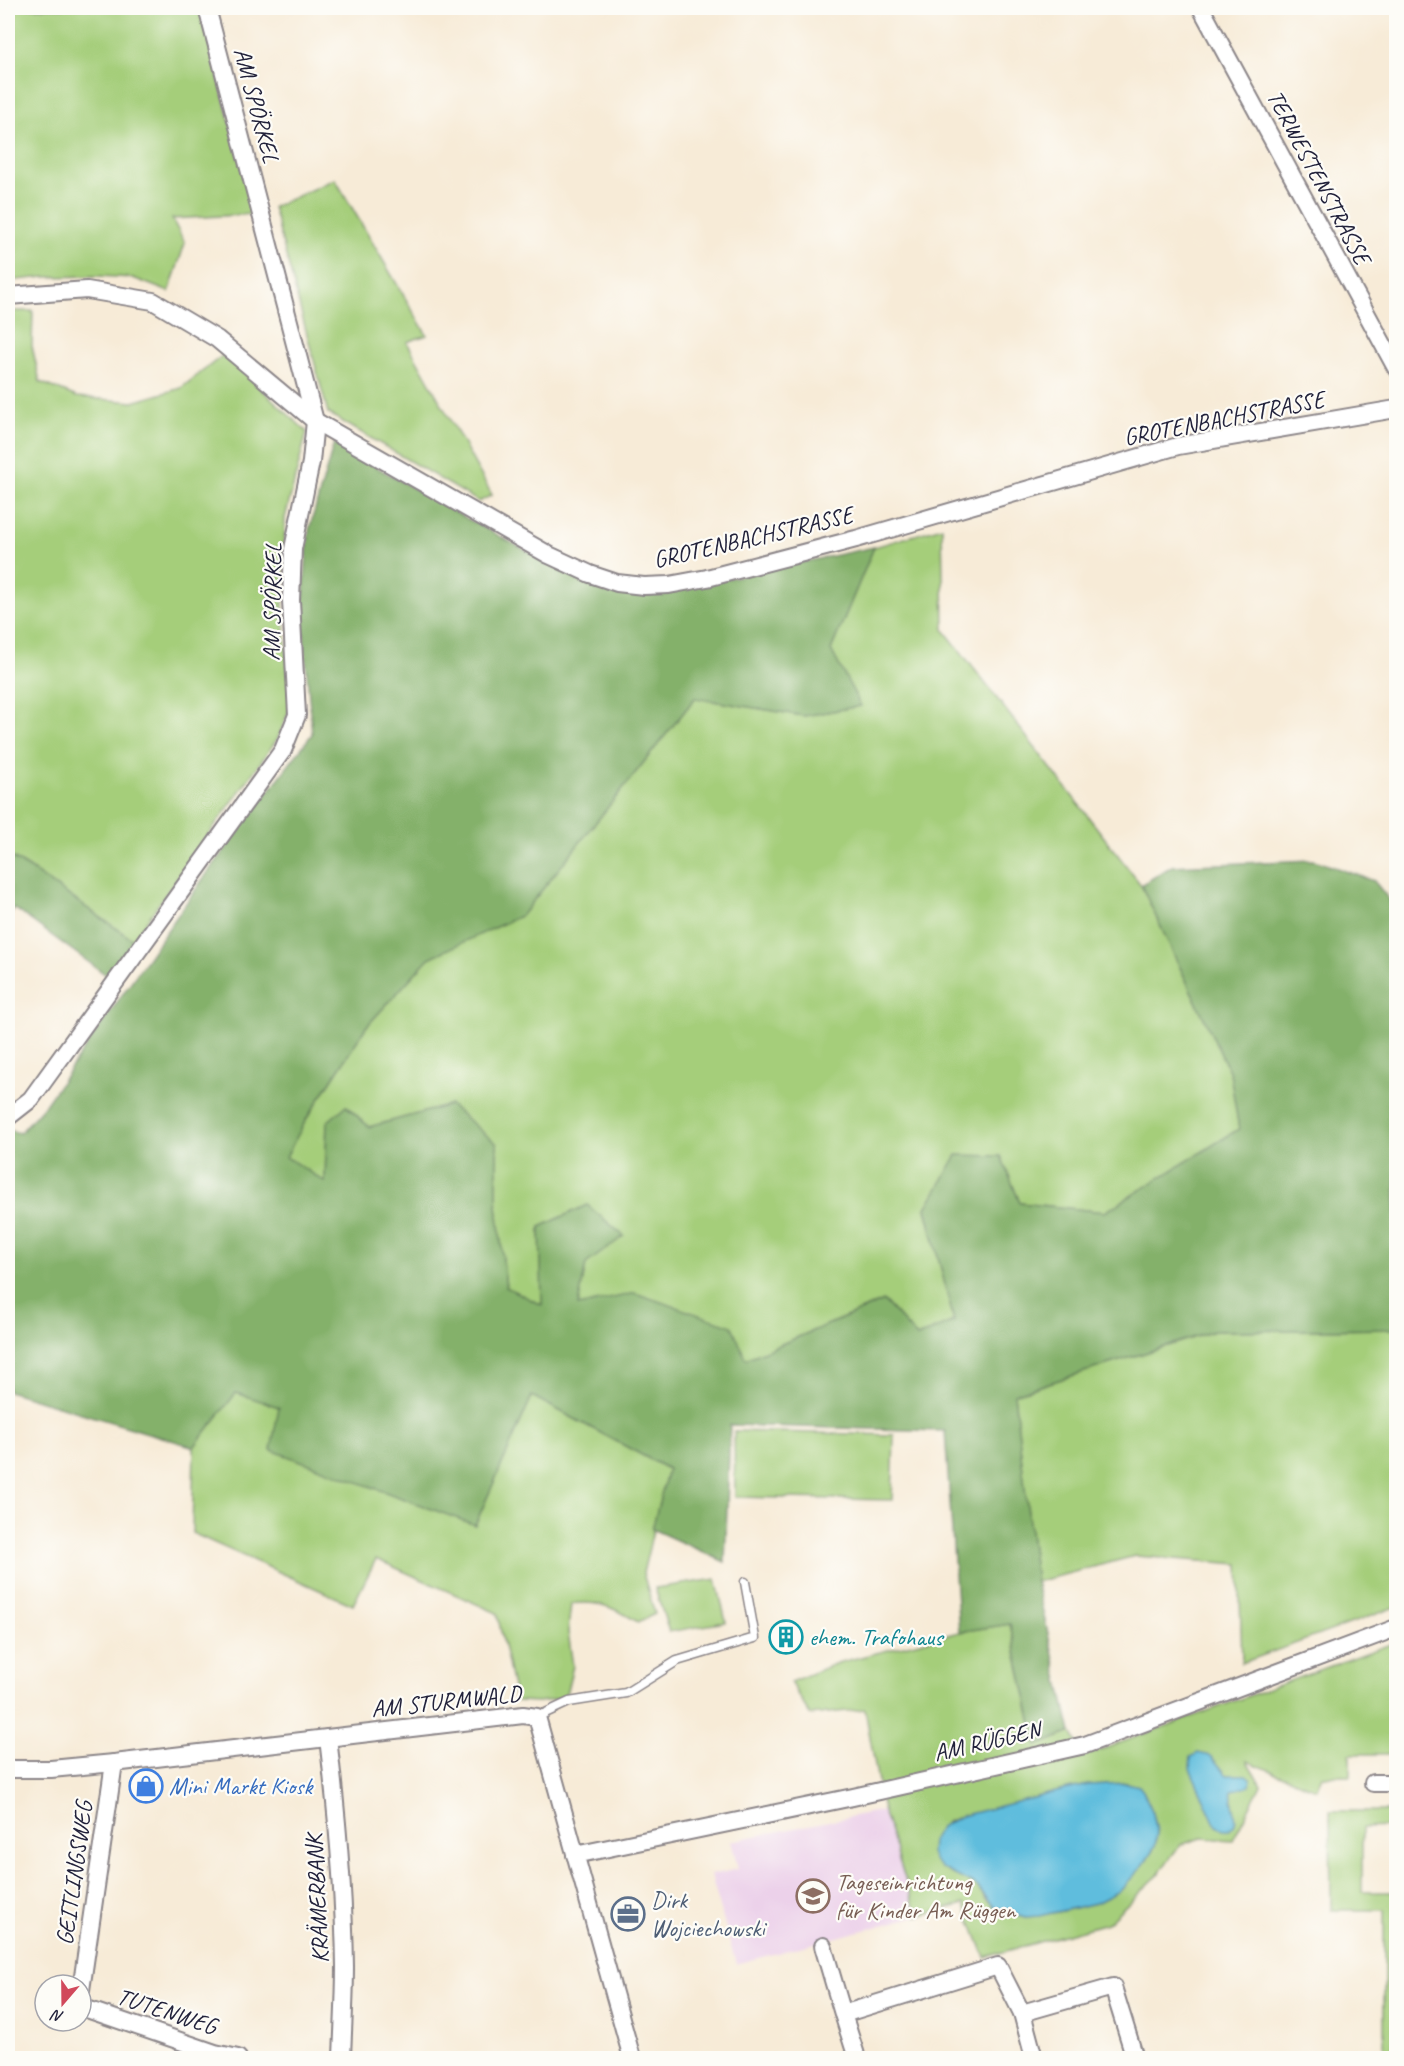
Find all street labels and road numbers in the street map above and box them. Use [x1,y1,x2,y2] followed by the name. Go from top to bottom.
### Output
[227,44,287,166] street label: AM SPÖRKEL
[1260,85,1379,272] street label: TERWESTENSTRASSE
[1121,383,1330,452] street label: GROTENBACHSTRASSE
[650,499,858,575] street label: GROTENBACHSTRASSE
[256,542,288,661] street label: AM SPÖRKEL
[370,1678,525,1724] street label: AM STURMWALD
[931,1713,1047,1768] street label: AM RÜGGEN
[49,1797,99,1947] street label: GEITLINGSWEG
[298,1830,335,1964] street label: KRÄMERBANK
[113,1981,223,2042] street label: TUTENWEG

